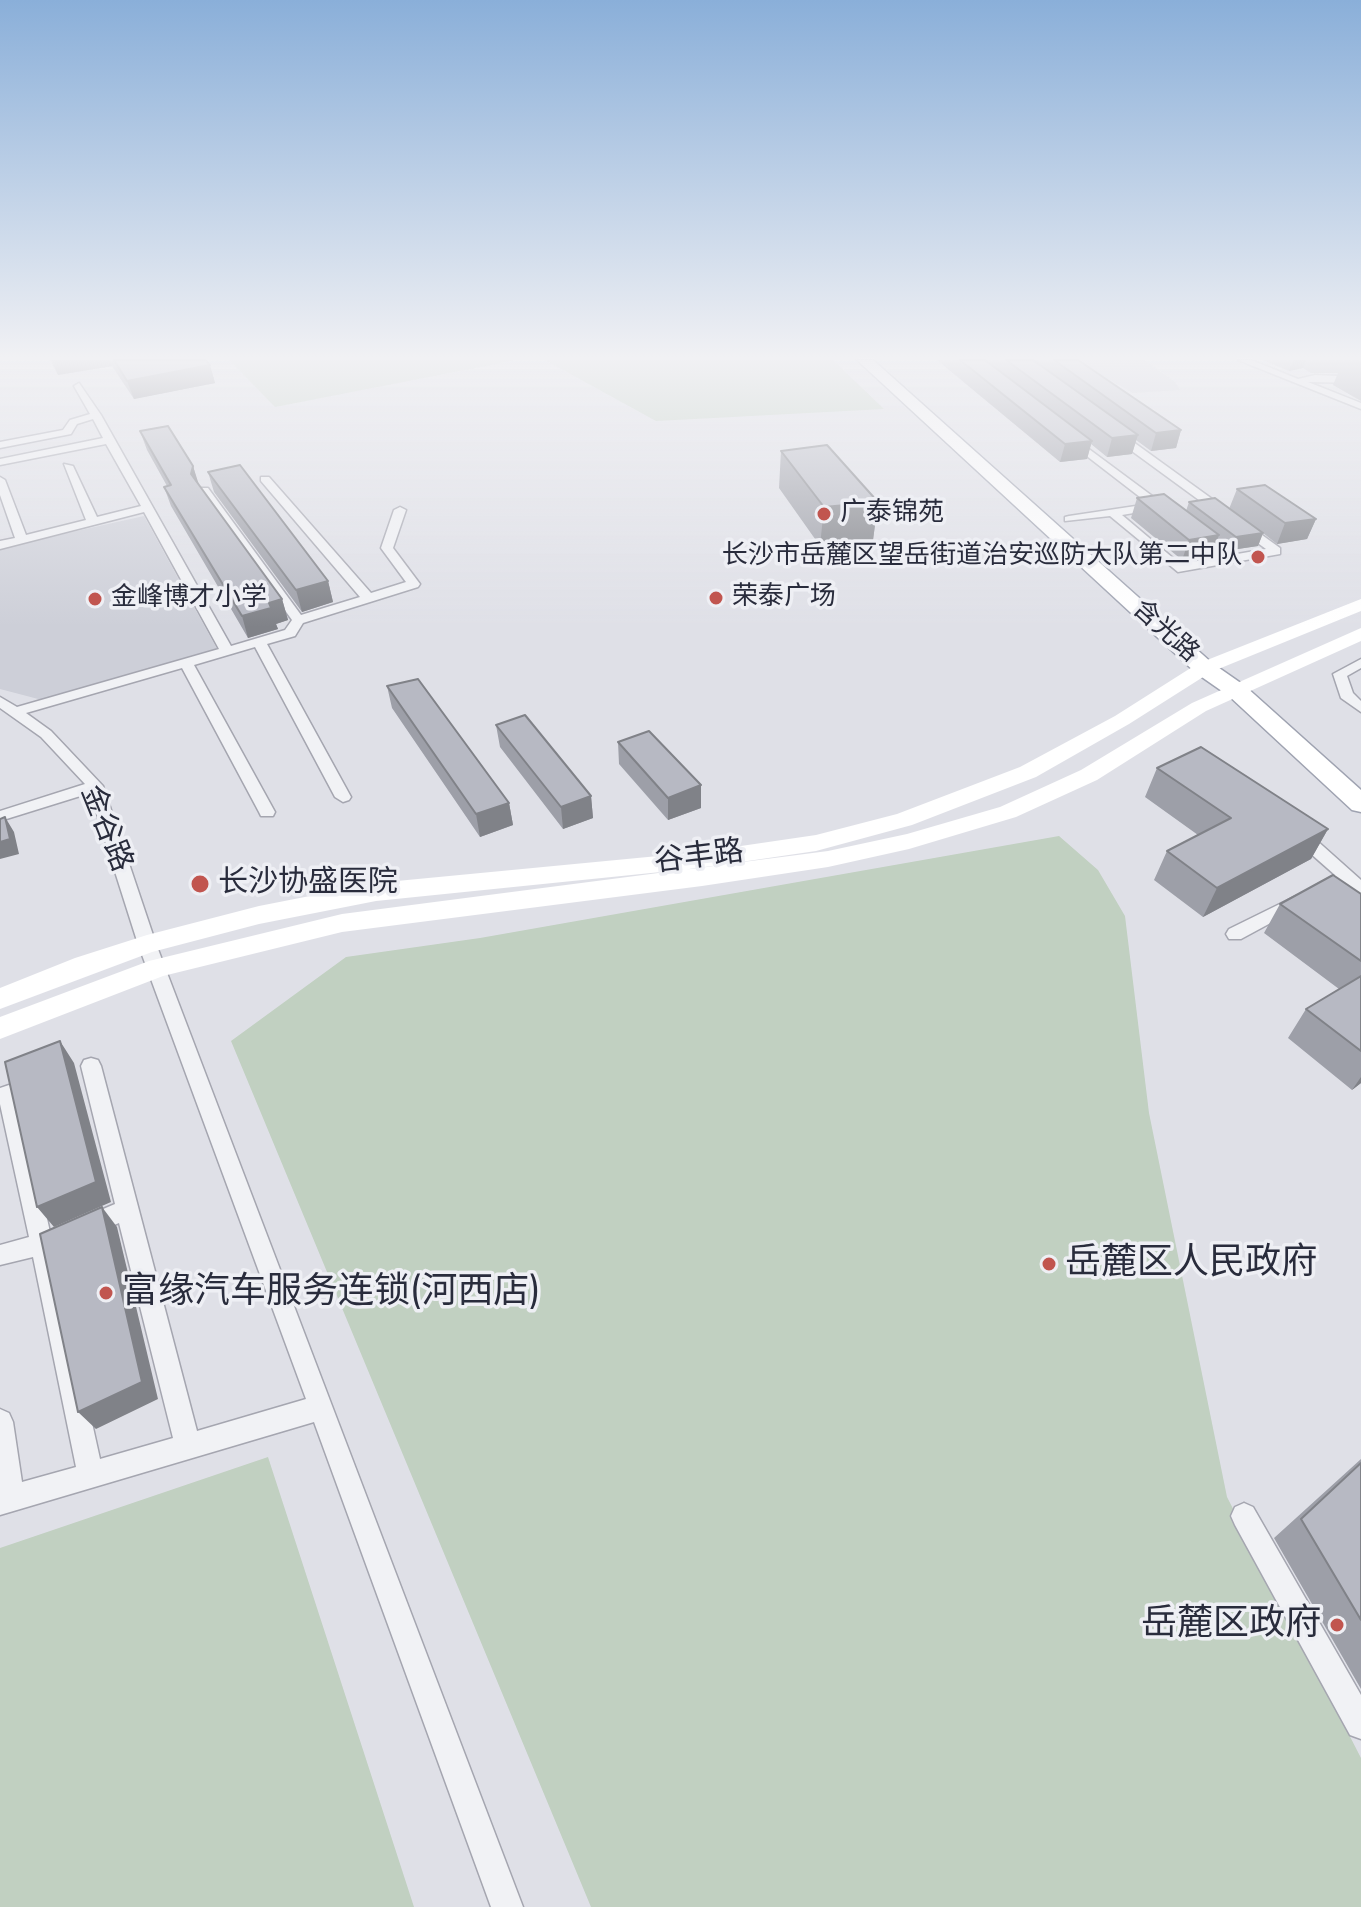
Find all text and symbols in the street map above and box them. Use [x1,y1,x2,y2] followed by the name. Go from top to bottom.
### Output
[840,498,944,530] place label: 广泰锦苑
[815,505,833,523] marker: 广泰锦苑
[722,541,1242,573] place label: 长沙市岳麓区望岳街道治安巡防大队第二中队
[1249,548,1267,566] marker: 长沙市岳麓区望岳街道治安巡防大队第二中队
[732,582,836,614] place label: 荣泰广场
[111,583,267,615] place label: 金峰博才小学
[707,589,725,607] marker: 荣泰广场
[86,590,104,608] marker: 金峰博才小学
[1126,594,1204,670] street label: 含光路
[71,781,139,877] street label: 金谷路
[652,835,746,881] street label: 谷丰路
[218,866,398,902] place label: 长沙协盛医院
[189,873,211,895] marker: 长沙协盛医院
[1065,1242,1317,1286] place label: 岳麓区人民政府
[1040,1255,1058,1273] marker: 岳麓区人民政府
[122,1271,540,1315] place label: 富缘汽车服务连锁(河西店)
[97,1284,115,1302] marker: 富缘汽车服务连锁(河西店)
[1141,1603,1321,1647] place label: 岳麓区政府
[1328,1616,1346,1634] marker: 岳麓区政府

